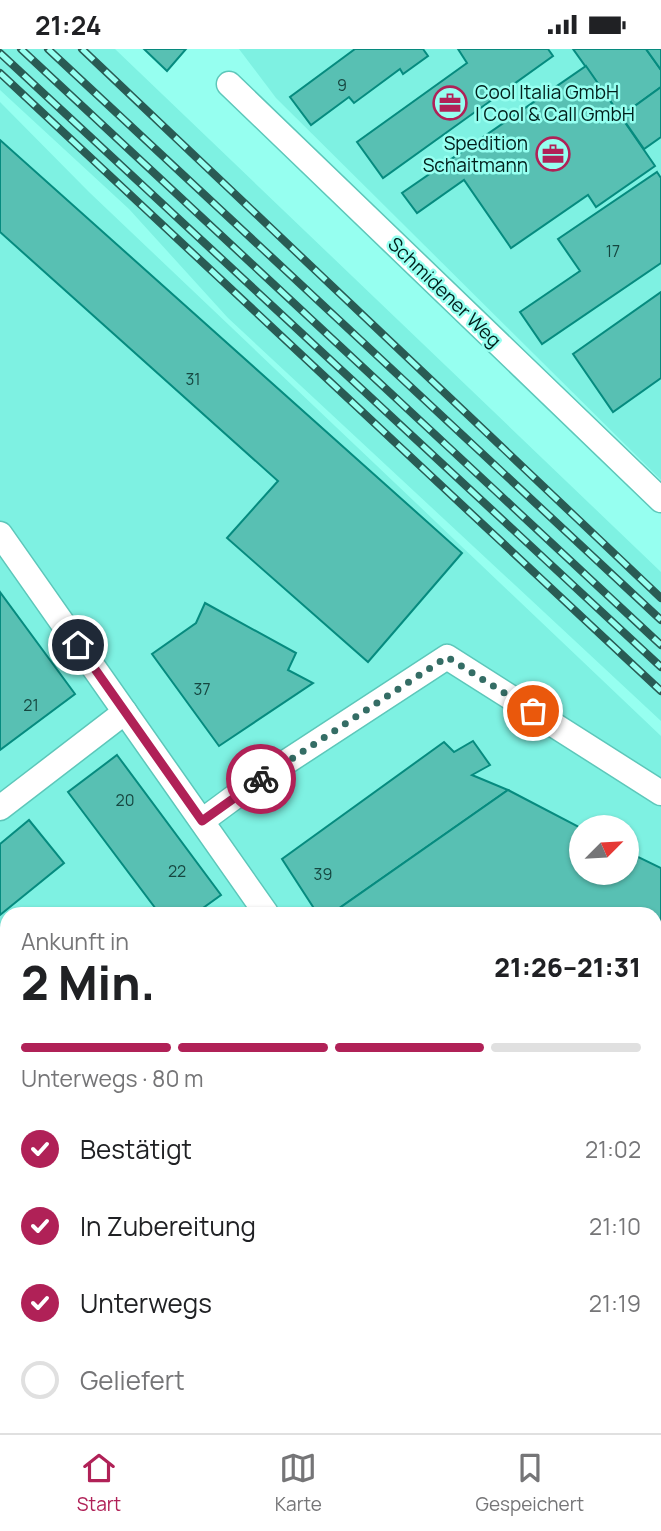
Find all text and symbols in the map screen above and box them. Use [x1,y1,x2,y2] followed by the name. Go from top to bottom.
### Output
[35,7,102,43] text: 21:24
[337,74,347,96] house number: 9
[475,79,635,127] place label: Cool Italia GmbH | Cool & Call GmbH
[431,84,469,122] office icon: Cool Italia GmbH | Cool & Call GmbH
[423,130,528,178] place label: Spedition Schaitmann
[534,135,572,173] office icon: Spedition Schaitmann
[383,231,507,353] street label: Schmidener Weg
[606,240,620,262] house number: 17
[185,368,201,390] house number: 31
[48,615,108,675] pin
[59,626,97,664] icon: home
[194,678,210,700] house number: 37
[503,681,563,741] pin
[514,692,552,730] icon: bag
[23,694,39,716] house number: 21
[226,744,296,814] courier
[242,760,280,798] icon: bike
[116,789,134,811] house number: 20
[569,815,639,885] north arrow
[569,815,639,885] map controls
[168,860,186,882] house number: 22
[314,863,332,885] house number: 39
[21,925,129,957] text: Ankunft in
[494,949,641,985] text: 21:26–21:31
[21,951,155,1014] text: 2 Min.
[21,1062,204,1094] text: Unterwegs · 80 m
[21,1130,59,1168] icon: check
[80,1131,192,1167] text: Bestätigt
[585,1133,641,1165] text: 21:02
[21,1207,59,1245] icon: check
[80,1208,256,1244] text: In Zubereitung
[589,1210,641,1242] text: 21:10
[21,1284,59,1322] icon: check
[80,1285,212,1321] text: Unterwegs
[589,1287,641,1319] text: 21:19
[80,1362,185,1398] text: Geliefert
[77,1449,121,1517] tab: Start
[275,1449,322,1517] tab: Karte
[476,1449,584,1517] tab: Gespeichert

